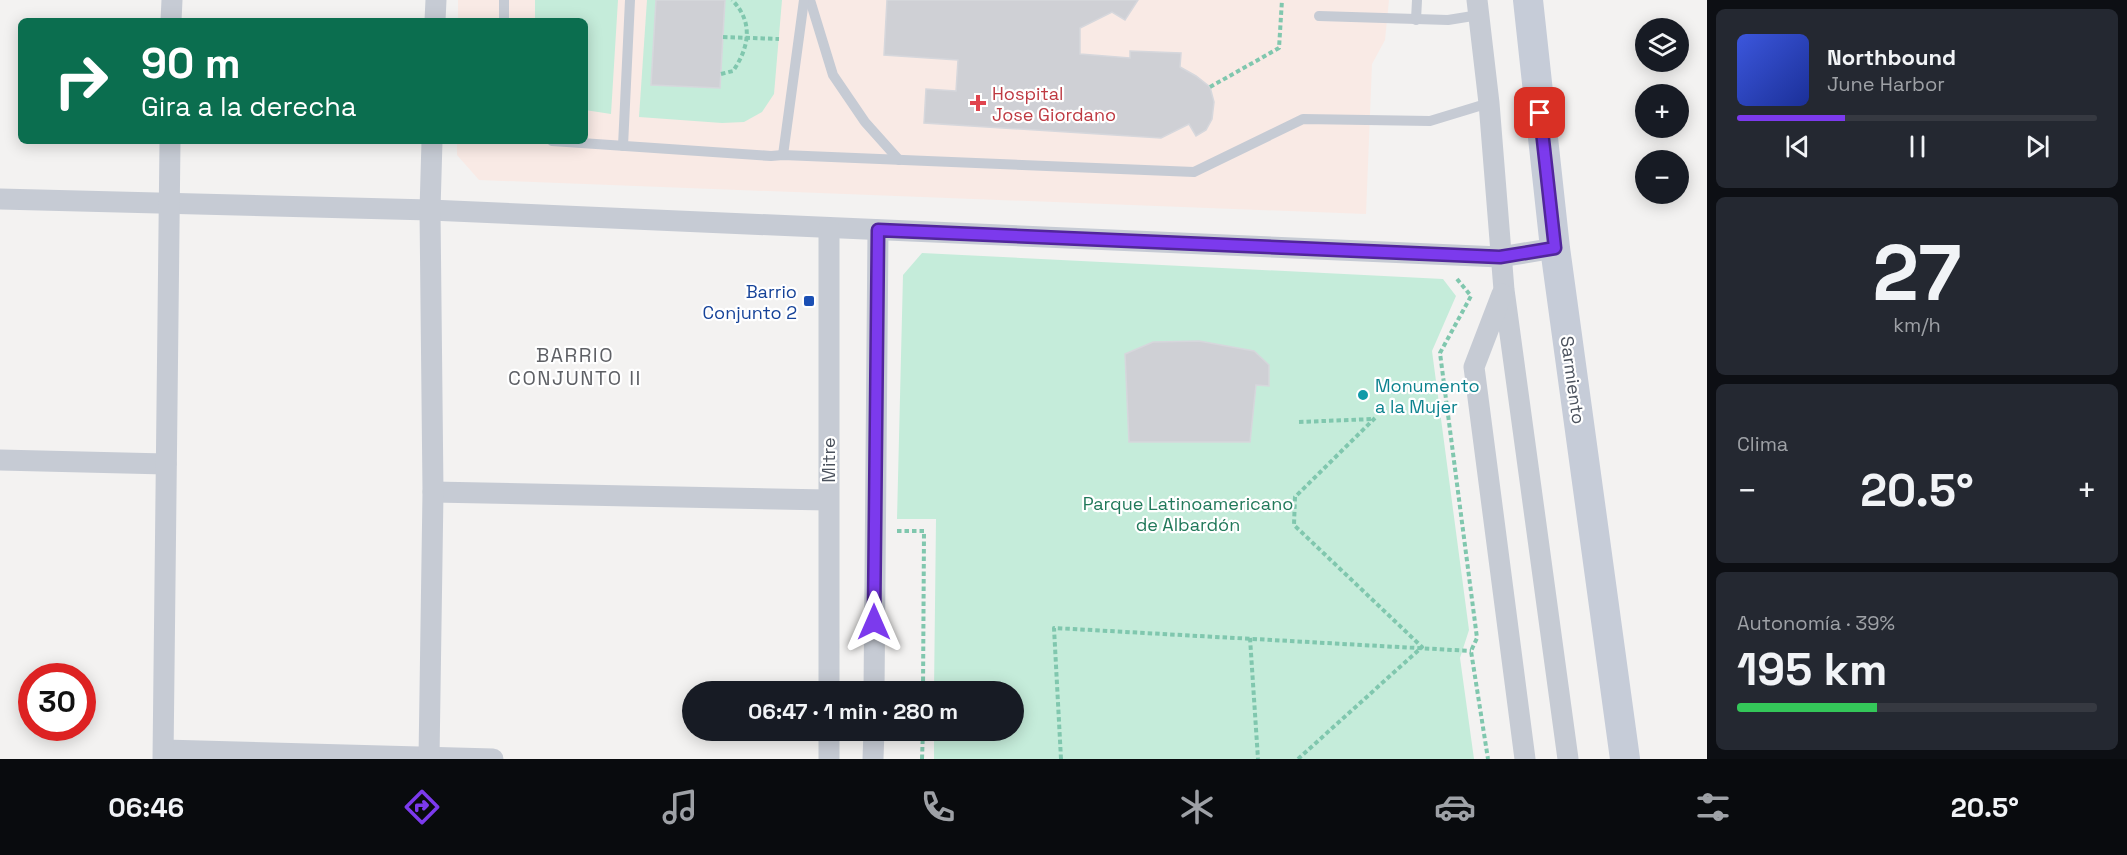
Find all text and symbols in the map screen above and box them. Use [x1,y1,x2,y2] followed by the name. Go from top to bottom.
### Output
[1635,18,1689,204] map controls
[1635,18,1689,72] button: layers
[141,37,241,90] text: 90 m
[42,42,120,120] icon: right
[1827,43,1956,71] text: Northbound
[1827,71,1945,97] text: June Harbor
[992,82,1116,126] place label: Hospital Jose Giordano
[1635,84,1689,138] button: +
[1514,87,1565,138] pin
[141,89,356,124] text: Gira a la derecha
[969,94,987,112] marker: Hospital Jose Giordano
[1523,96,1556,129] icon: arrive
[1781,130,1814,163] icon: previous
[1901,130,1934,163] icon: pause
[2021,130,2054,163] icon: next
[1635,150,1689,204] button: −
[1873,223,1961,323] text: 27
[702,280,797,324] place label: Barrio Conjunto 2
[802,294,816,308] marker: Barrio Conjunto 2
[1893,312,1941,338] text: km/h
[1555,335,1591,425] street label: Sarmiento
[508,342,642,391] district label: BARRIO CONJUNTO II
[1375,374,1480,418] place label: Monumento a la Mujer
[1356,388,1370,402] marker: Monumento a la Mujer
[1737,431,1788,457] text: Clima
[817,437,840,483] street label: Mitre
[1860,462,1974,519] text: 20.5°
[1737,470,1757,512] text: −
[2077,470,2097,512] text: +
[1083,492,1293,536] park label: Parque Latinoamericano de Albardón
[842,590,906,654] position arrow
[1737,610,1895,636] text: Autonomía · 39%
[1737,641,1887,698] text: 195 km
[18,663,96,741] speed limit sign: 30
[748,697,958,725] text: 06:47 · 1 min · 280 m
[401,786,443,828] icon: directions
[659,786,701,828] icon: music
[917,786,959,828] icon: phone
[1176,786,1218,828] icon: climate
[1434,786,1476,828] icon: car
[1692,786,1734,828] icon: filters
[108,790,184,825] text: 06:46
[1951,790,2019,825] text: 20.5°

